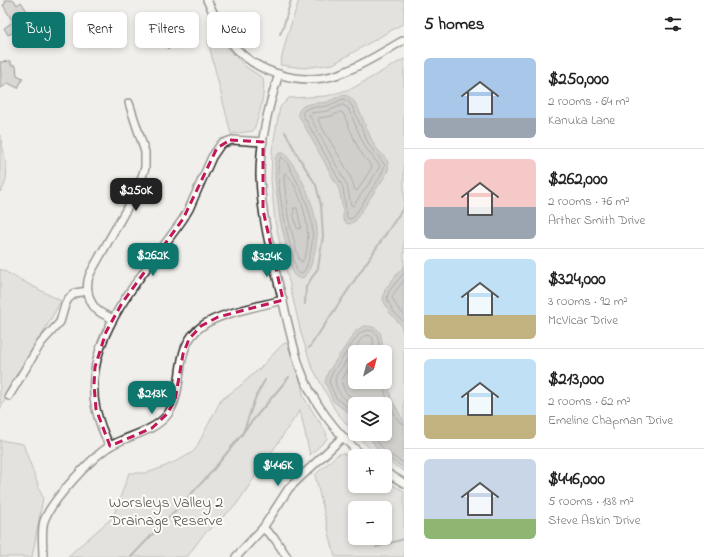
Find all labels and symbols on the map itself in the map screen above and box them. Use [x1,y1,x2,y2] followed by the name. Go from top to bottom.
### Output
[108,178,164,212] pin: $250K
[125,243,181,277] pin: $262K
[239,244,295,278] pin: $324K
[348,345,392,389] north arrow
[124,381,180,415] pin: $213K
[250,453,306,487] pin: $446K
[108,491,223,533] park label: Worsleys Valley 2 Drainage Reserve

